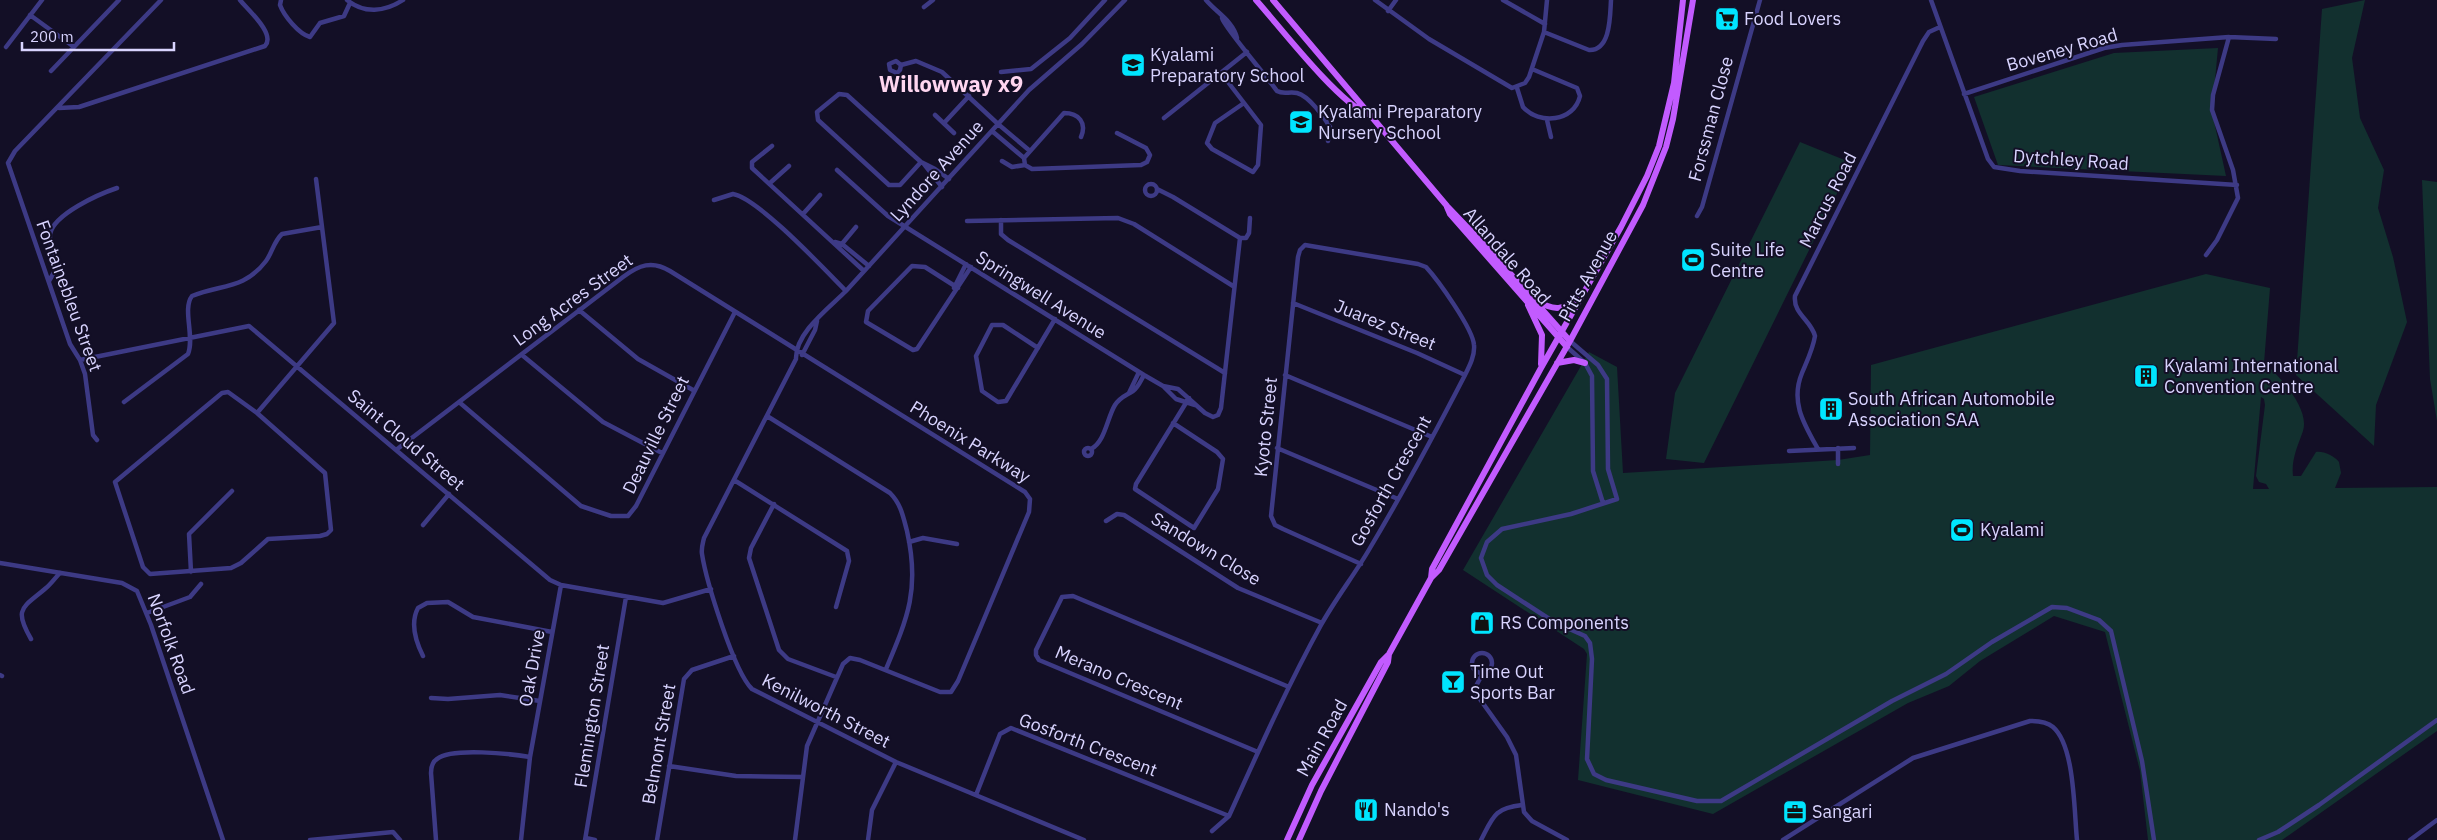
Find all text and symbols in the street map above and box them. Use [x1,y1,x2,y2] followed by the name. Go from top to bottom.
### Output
[1714,6,1740,32] supermarket icon: Food Lovers
[1744,7,1841,30] place label: Food Lovers
[22,20,175,52] scale bar
[2003,23,2120,76] street label: Boveney Road
[30,27,74,46] text: 200 m
[1150,43,1305,87] place label: Kyalami Preparatory School
[1120,52,1146,78] school or university icon: Kyalami Preparatory School
[1683,54,1738,184] street label: Forssman Close
[879,69,1023,98] district label: Willowway x9
[1318,100,1482,144] place label: Kyalami Preparatory Nursery School
[1288,109,1314,135] school or university icon: Kyalami Preparatory Nursery School
[885,115,988,226] street label: Lyndore Avenue
[2012,144,2130,175] street label: Dytchley Road
[1794,148,1862,252] street label: Marcus Road
[1459,202,1556,309] street label: Allandale Road
[31,217,108,375] street label: Fontainebleu Street
[1553,226,1622,326] street label: Pitts Avenue
[1710,238,1785,282] place label: Suite Life Centre
[972,245,1111,344] street label: Springwell Avenue
[1680,247,1706,273] sports icon: Suite Life Centre
[508,248,637,351] street label: Long Acres Street
[1331,294,1439,355] street label: Juarez Street
[2164,354,2338,398] place label: Kyalami International Convention Centre
[2133,363,2159,389] building icon: Kyalami International Convention Centre
[617,372,694,498] street label: Deauville Street
[1249,376,1282,478] street label: Kyoto Street
[343,384,470,495] street label: Saint Cloud Street
[1848,387,2055,431] place label: South African Automobile Association SAA
[906,395,1035,488] street label: Phoenix Parkway
[1818,396,1844,422] building icon: South African Automobile Association SAA
[1345,411,1436,550] street label: Gosforth Crescent
[1147,507,1265,590] street label: Sandown Close
[1949,517,1975,543] sports icon: Kyalami
[1980,518,2044,541] place label: Kyalami
[143,590,200,697] street label: Norfolk Road
[1469,610,1495,636] shop icon: RS Components
[1500,611,1629,634] place label: RS Components
[513,627,550,708] street label: Oak Drive
[1052,640,1187,715] street label: Merano Crescent
[569,643,614,789] street label: Flemington Street
[1470,660,1555,704] place label: Time Out Sports Bar
[758,668,894,753] street label: Kenilworth Street
[1440,669,1466,695] bar icon: Time Out Sports Bar
[637,682,680,806] street label: Belmont Street
[1291,695,1352,780] street label: Main Road
[1016,708,1161,781] street label: Gosforth Crescent
[1353,797,1379,823] restaurant icon: Nando's
[1384,798,1450,821] place label: Nando's
[1782,799,1808,825] office icon: Sangari
[1812,800,1872,823] place label: Sangari

